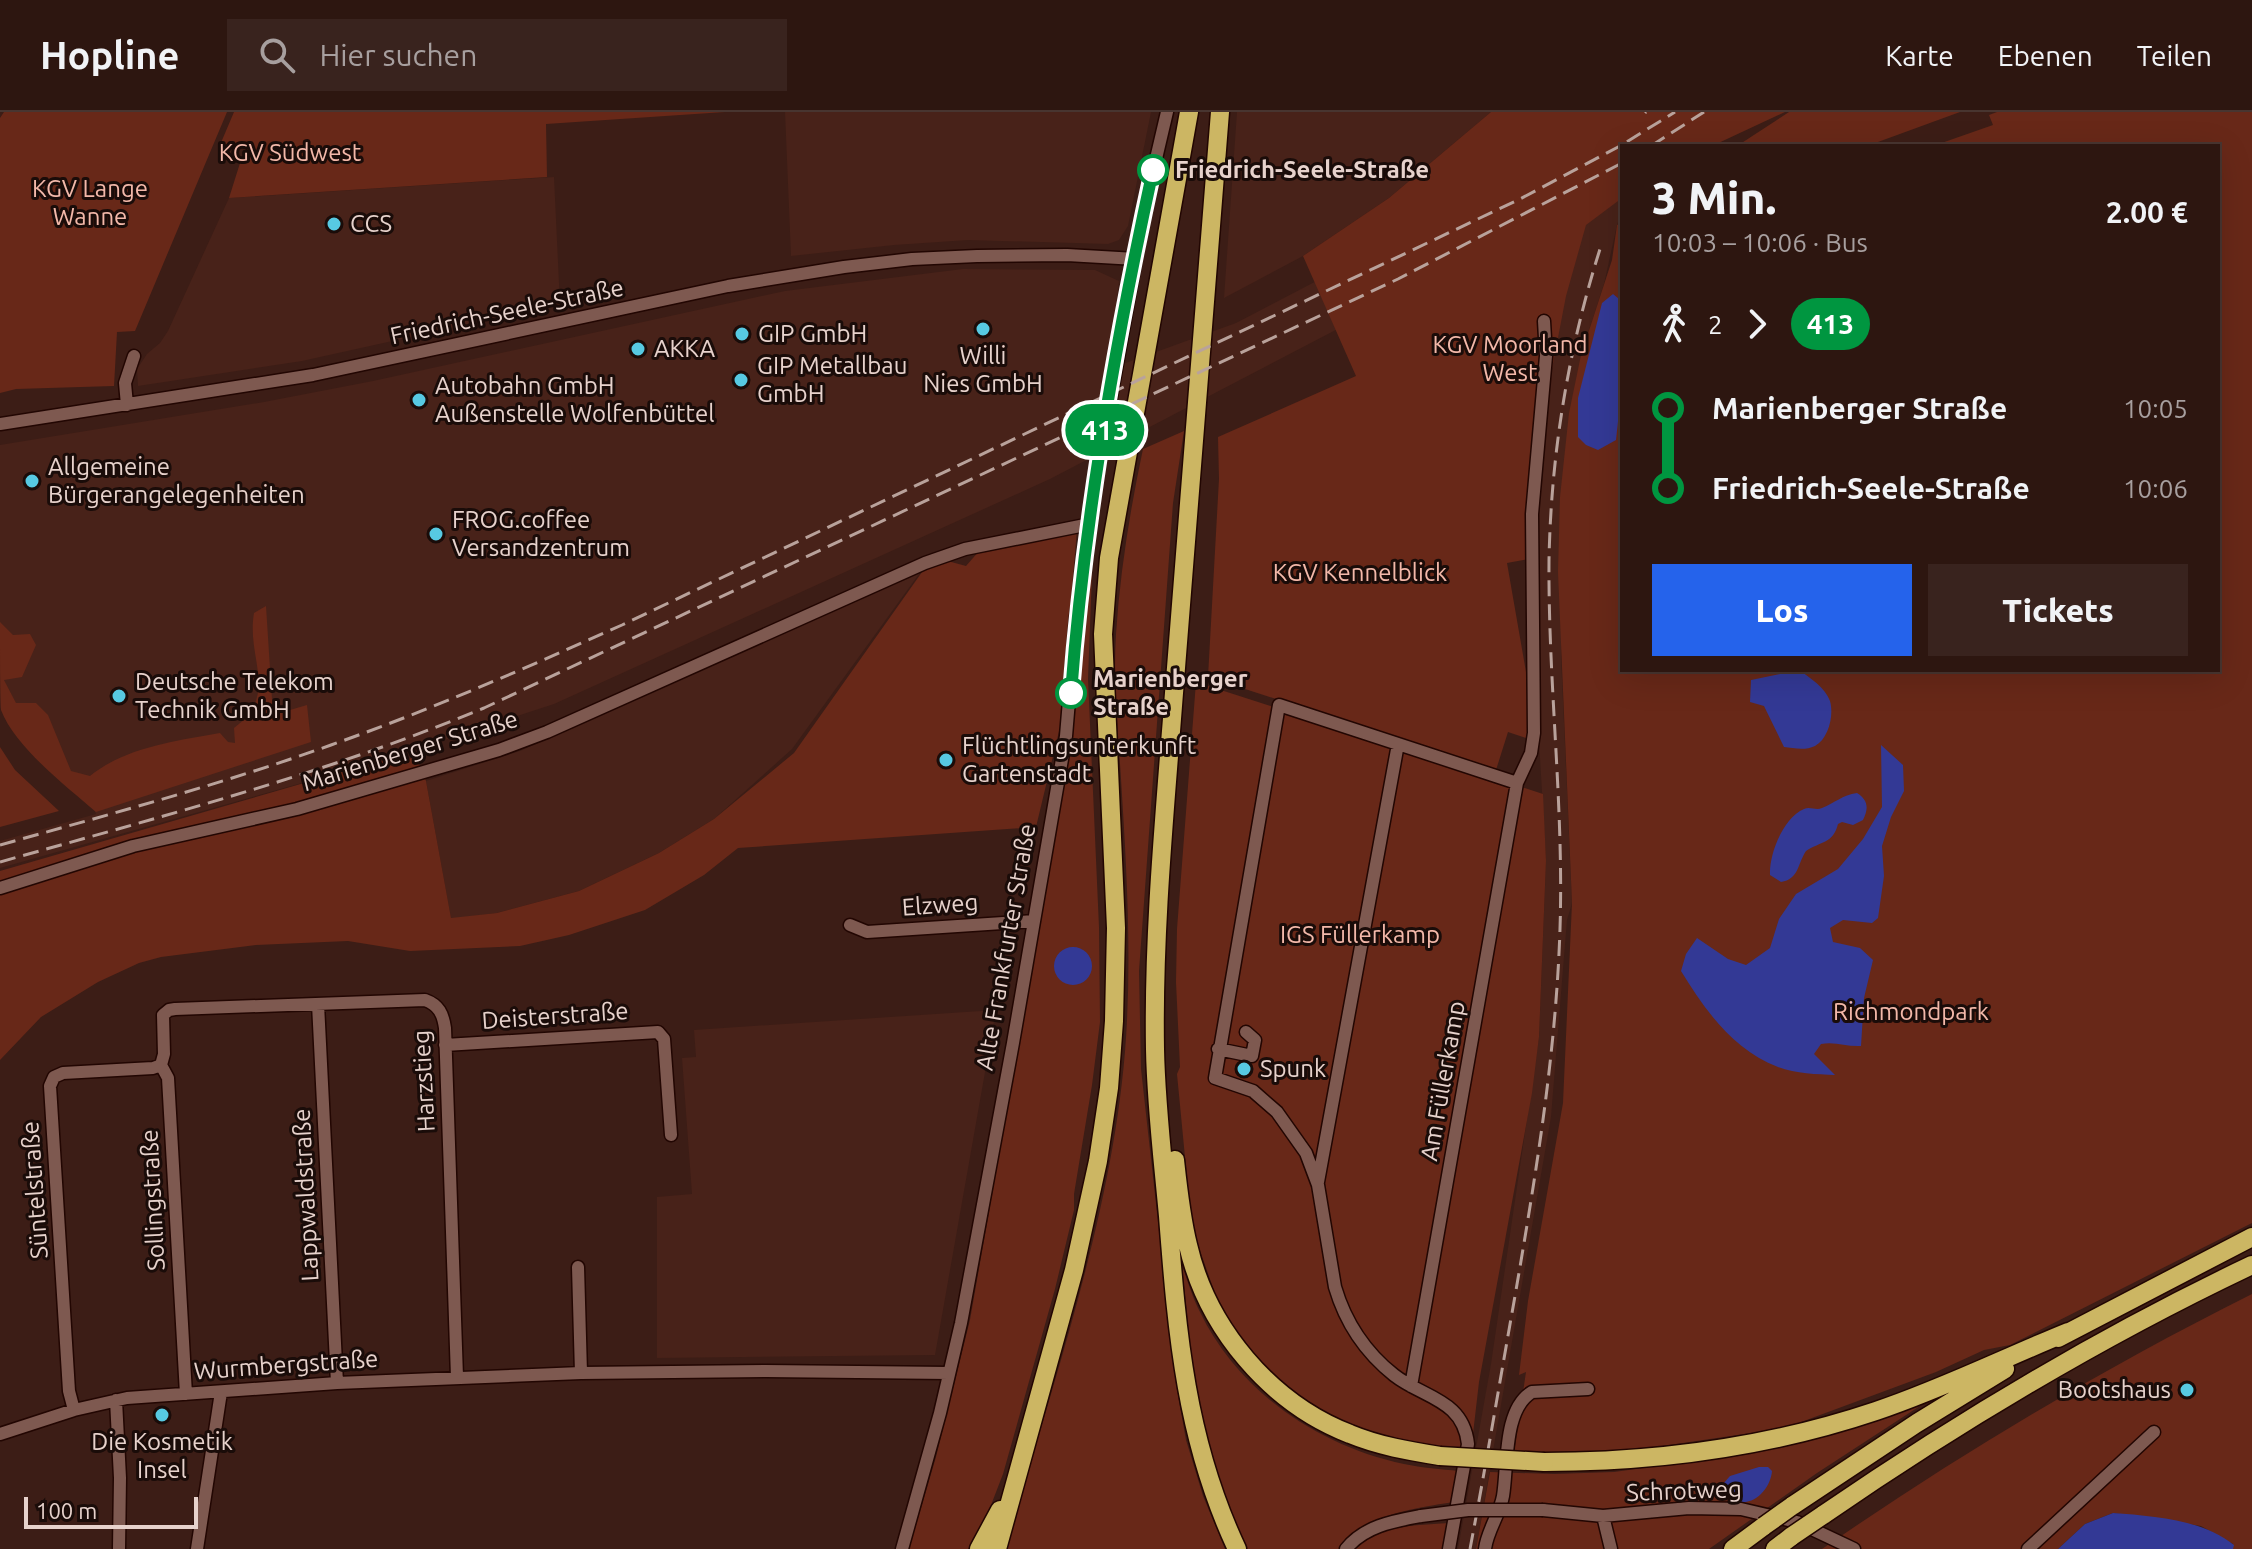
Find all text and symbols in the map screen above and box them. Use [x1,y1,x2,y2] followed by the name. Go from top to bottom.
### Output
[227,19,787,91] search box
[255,33,299,77] icon: search
[40,34,179,76] text: Hopline
[319,38,477,72] text: Hier suchen
[1885,40,1954,71] text: Karte
[1998,40,2093,71] text: Ebenen
[2137,40,2212,71] text: Teilen
[219,139,362,166] park label: KGV Südwest
[1138,155,1168,185] marker: Friedrich-Seele-Straße
[1175,156,1429,183] place label: Friedrich-Seele-Straße
[1652,173,1776,222] text: 3 Min.
[32,175,148,230] park label: KGV Lange Wanne
[2106,195,2188,229] text: 2.00 €
[350,210,392,237] place label: CCS
[325,215,343,233] marker: CCS
[1652,228,1868,257] text: 10:03 – 10:06 · Bus
[388,274,626,349] street label: Friedrich-Seele-Straße
[1652,302,1696,346] icon: walk
[1735,302,1779,346] icon: forward
[1807,308,1854,339] text: 413
[1708,310,1723,339] text: 2
[758,320,867,347] place label: GIP GmbH
[974,320,992,338] marker: Willi Nies GmbH
[733,325,751,343] marker: GIP GmbH
[1433,331,1588,386] park label: KGV Moorland West
[654,335,716,362] place label: AKKA
[629,340,647,358] marker: AKKA
[923,342,1043,397] place label: Willi Nies GmbH
[757,352,907,407] place label: GIP Metallbau GmbH
[732,371,750,389] marker: GIP Metallbau GmbH
[435,372,714,427] place label: Autobahn GmbH Außenstelle Wolfenbüttel
[410,391,428,409] marker: Autobahn GmbH Außenstelle Wolfenbüttel
[1712,391,2007,425] text: Marienberger Straße
[2123,394,2188,423] text: 10:05
[1059,404,1151,456] line badge: 413
[1081,414,1129,445] text: 413
[48,453,305,508] place label: Allgemeine Bürgerangelegenheiten
[1712,471,2030,505] text: Friedrich-Seele-Straße
[23,472,41,490] marker: Allgemeine Bürgerangelegenheiten
[2123,474,2188,503] text: 10:06
[452,506,630,561] place label: FROG.coffee Versandzentrum
[427,525,445,543] marker: FROG.coffee Versandzentrum
[1273,559,1447,586] park label: KGV Kennelblick
[1652,564,1912,656] button: Los
[1928,564,2188,656] button: Tickets
[1093,665,1248,720] place label: Marienberger Straße
[135,668,334,723] place label: Deutsche Telekom Technik GmbH
[1056,678,1086,708] marker: Marienberger Straße
[110,687,128,705] marker: Deutsche Telekom Technik GmbH
[299,705,521,796] street label: Marienberger Straße
[962,732,1197,787] place label: Flüchtlingsunterkunft Gartenstadt
[937,751,955,769] marker: Flüchtlingsunterkunft Gartenstadt
[971,822,1040,1072] street label: Alte Frankfurter Straße
[901,888,979,921] street label: Elzweg
[1280,921,1440,948] park label: IGS Füllerkamp
[481,997,629,1034] street label: Deisterstraße
[1833,998,1989,1025] park label: Richmondpark
[1415,999,1470,1163] street label: Am Füllerkamp
[407,1029,440,1133] street label: Harzstieg
[1260,1055,1326,1082] place label: Spunk
[1235,1060,1253,1078] marker: Spunk
[287,1108,324,1282] street label: Lappwaldstraße
[16,1120,53,1260] street label: Süntelstraße
[135,1129,170,1271] street label: Sollingstraße
[193,1345,379,1384] street label: Wurmbergstraße
[2058,1376,2171,1403] place label: Bootshaus
[2178,1381,2196,1399] marker: Bootshaus
[153,1406,171,1424] marker: Die Kosmetik Insel
[91,1428,233,1483] place label: Die Kosmetik Insel
[1626,1475,1742,1506] street label: Schrotweg
[24,1493,198,1529] scale bar
[36,1498,97,1523] text: 100 m

